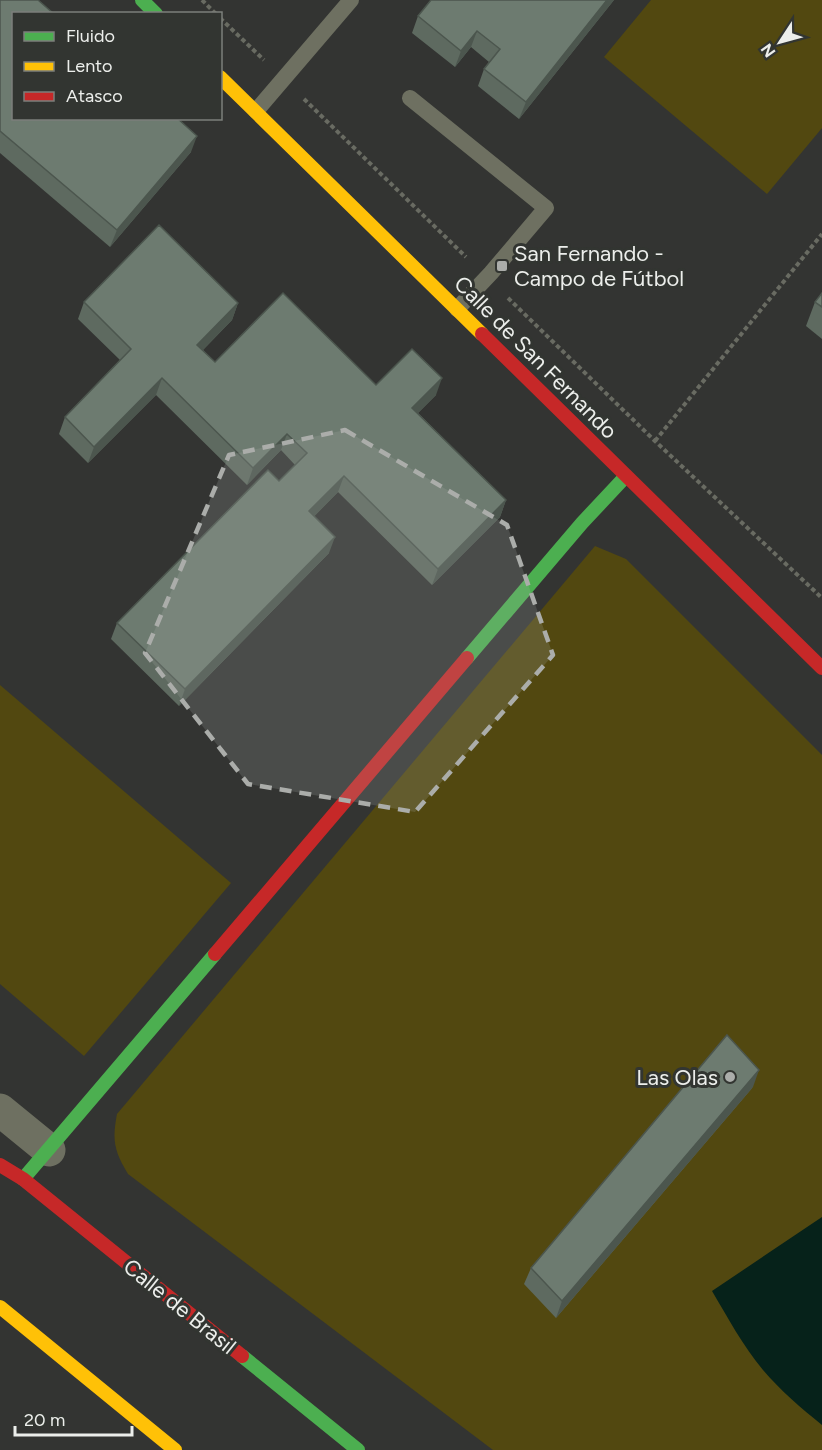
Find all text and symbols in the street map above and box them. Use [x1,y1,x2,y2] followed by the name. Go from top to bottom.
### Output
[12,12,222,120] legend
[750,12,810,72] north arrow
[66,25,115,47] text: Fluido
[757,40,780,61] text: N
[66,55,112,77] text: Lento
[66,85,123,107] text: Atasco
[514,240,684,292] place label: San Fernando - Campo de Fútbol
[495,259,509,273] marker: San Fernando - Campo de Fútbol
[448,270,623,445] street label: Calle de San Fernando
[636,1064,718,1091] place label: Las Olas
[723,1070,737,1084] marker: Las Olas
[118,1253,241,1360] street label: Calle de Brasil
[15,1399,132,1437] scale bar
[24,1409,65,1431] text: 20 m

